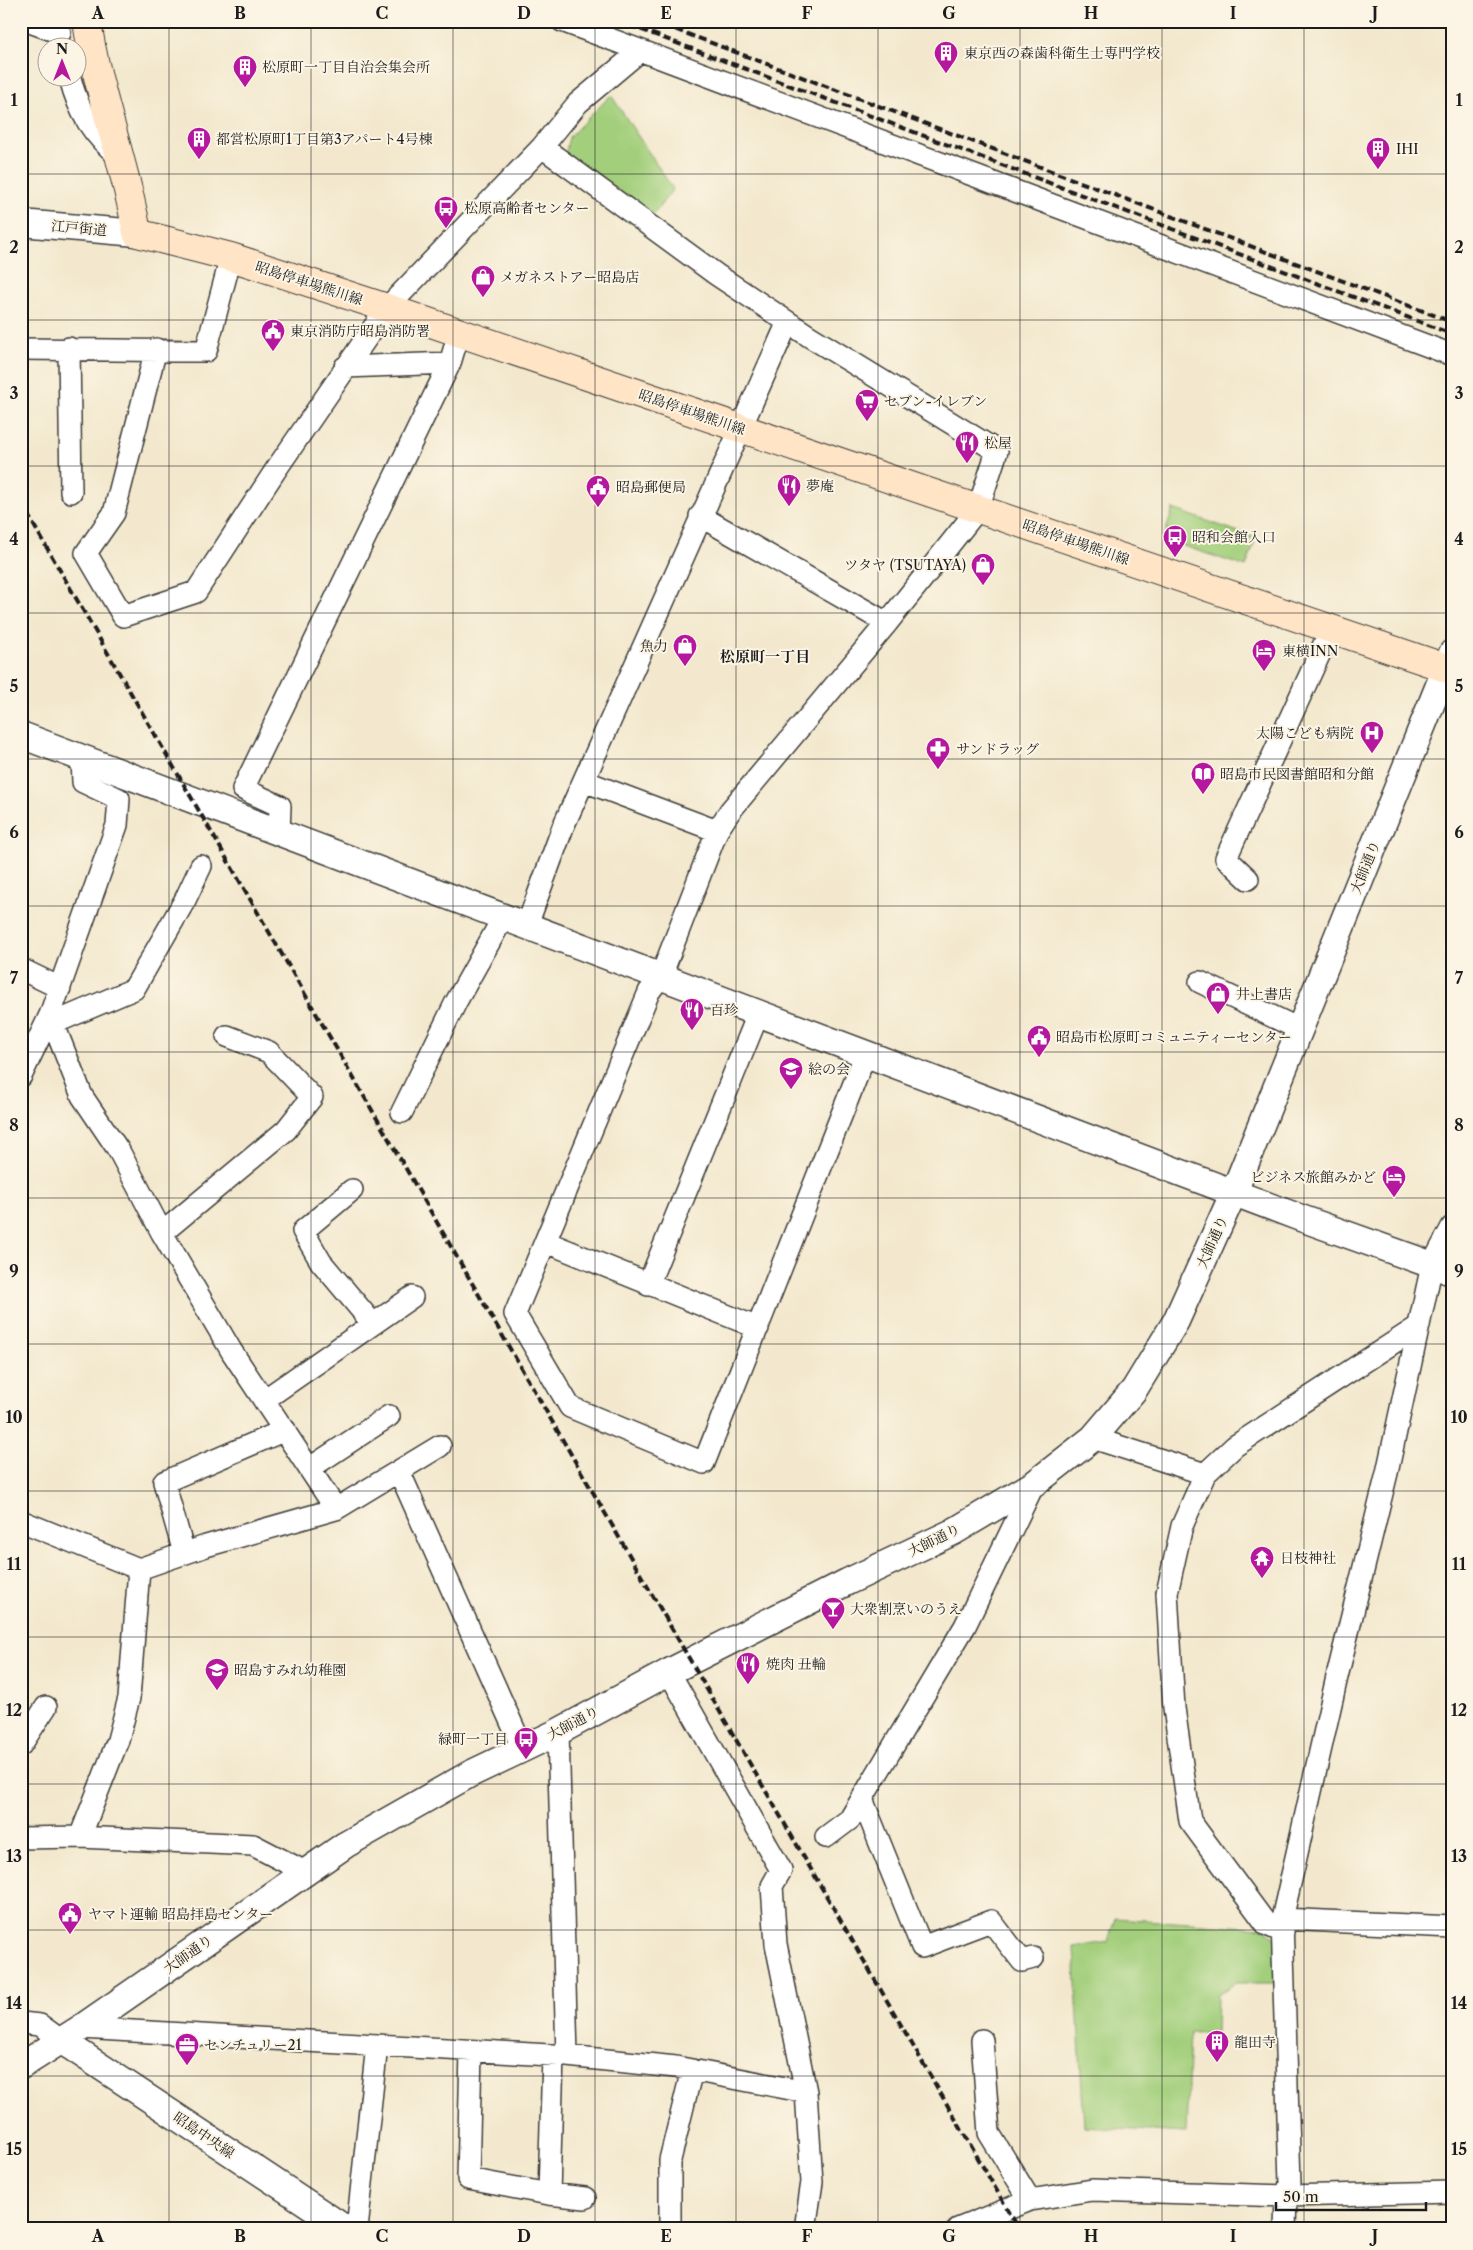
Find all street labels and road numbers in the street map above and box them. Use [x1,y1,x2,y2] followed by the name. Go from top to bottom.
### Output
[50,217,108,239] street label: 江戸街道
[253,257,365,309] street label: 昭島停車場熊川線
[636,385,748,439] street label: 昭島停車場熊川線
[1020,515,1132,569] street label: 昭島停車場熊川線
[1346,838,1384,896] street label: 大師通り
[1192,1213,1232,1271] street label: 大師通り
[905,1520,963,1560] street label: 大師通り
[544,1702,602,1744] street label: 大師通り
[160,1931,216,1977] street label: 大師通り
[170,2108,238,2162] street label: 昭島中央線

